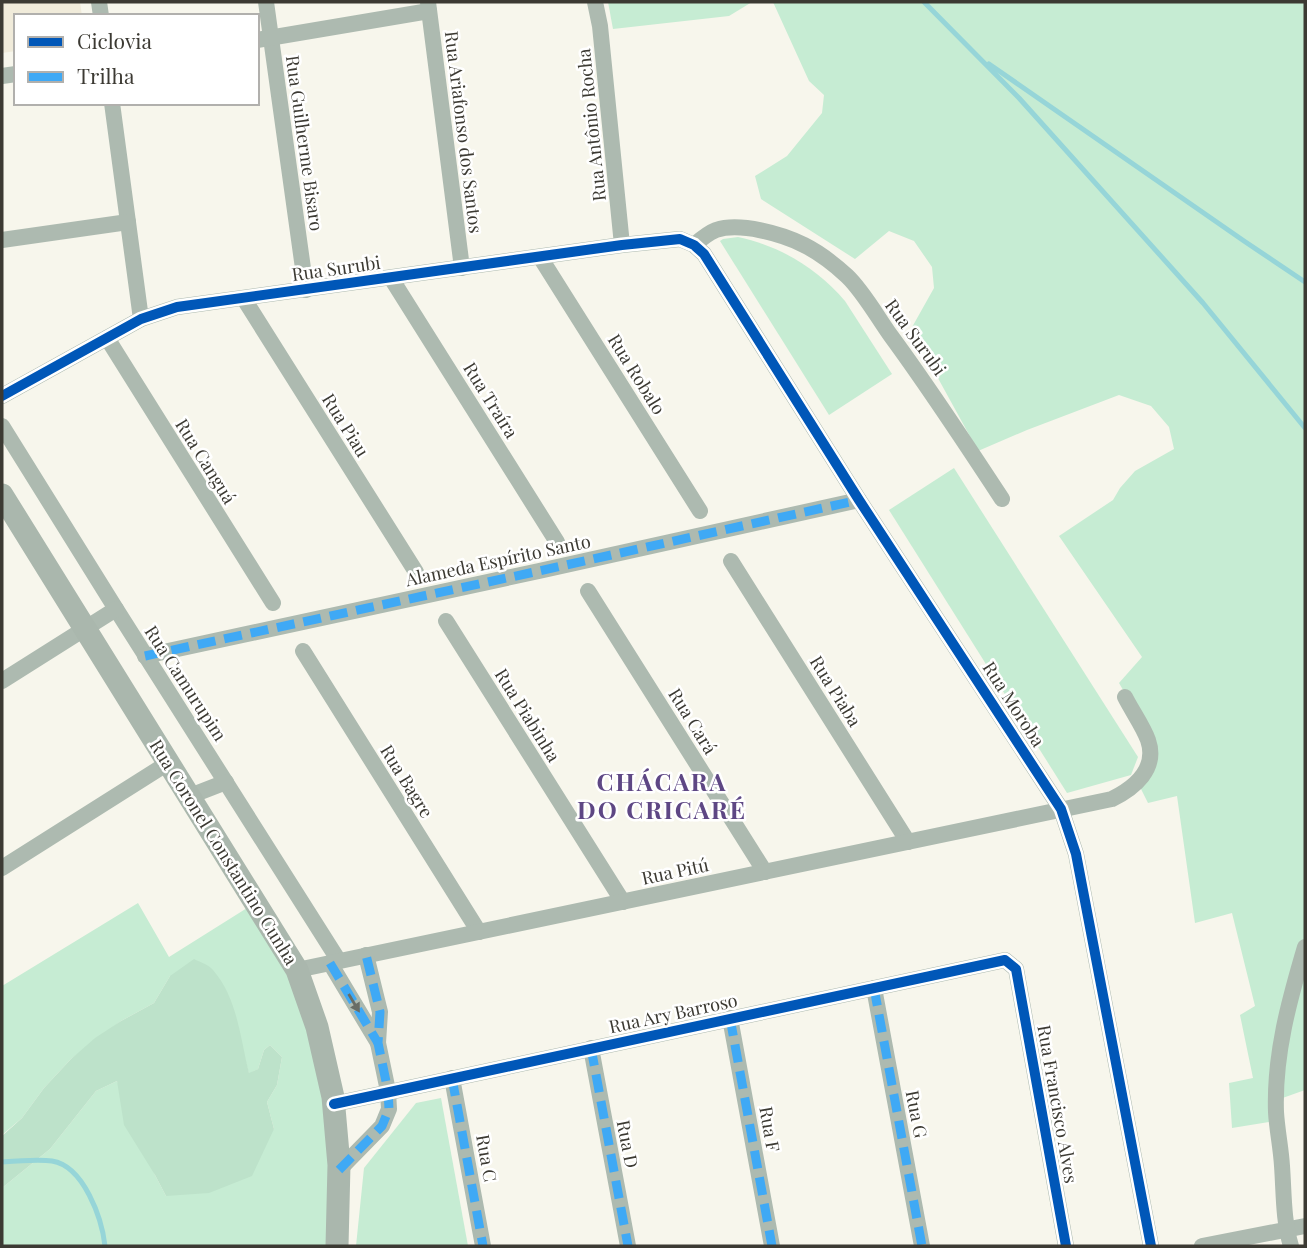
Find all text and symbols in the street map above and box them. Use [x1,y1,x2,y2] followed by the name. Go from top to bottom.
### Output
[14,14,259,105] legend
[77,26,152,54] text: Ciclovia
[440,30,488,234] street label: Rua Ariafonso dos Santos
[571,48,611,202] street label: Rua Antônio Rocha
[281,54,329,232] street label: Rua Guilherme Bisaro
[77,61,135,89] text: Trilha
[290,250,382,286] street label: Rua Surubi
[880,294,952,380] street label: Rua Surubi
[603,329,671,419] street label: Rua Robalo
[458,357,524,443] street label: Rua Traíra
[317,389,375,462] street label: Rua Piau
[170,414,242,508] street label: Rua Canguá
[402,529,593,592] street label: Alameda Espírito Santo
[140,621,232,745] street label: Rua Camurupim
[805,651,867,731] street label: Rua Piaba
[977,657,1051,751] street label: Rua Moroba
[490,664,566,766] street label: Rua Piabinha
[663,683,723,759] street label: Rua Cará
[145,735,304,969] street label: Rua Coronel Constantino Cunha
[375,740,439,822] street label: Rua Bagre
[577,765,747,825] district label: CHÁCARA DO CRICARÉ
[639,852,711,890] street label: Rua Pitú
[607,988,740,1038] street label: Rua Ary Barroso
[347,993,360,1012] one-way arrow
[1032,1023,1084,1185] street label: Rua Francisco Alves
[901,1088,933,1140] street label: Rua G
[754,1104,786,1154] street label: Rua F
[612,1118,644,1170] street label: Rua D
[471,1132,503,1184] street label: Rua C

